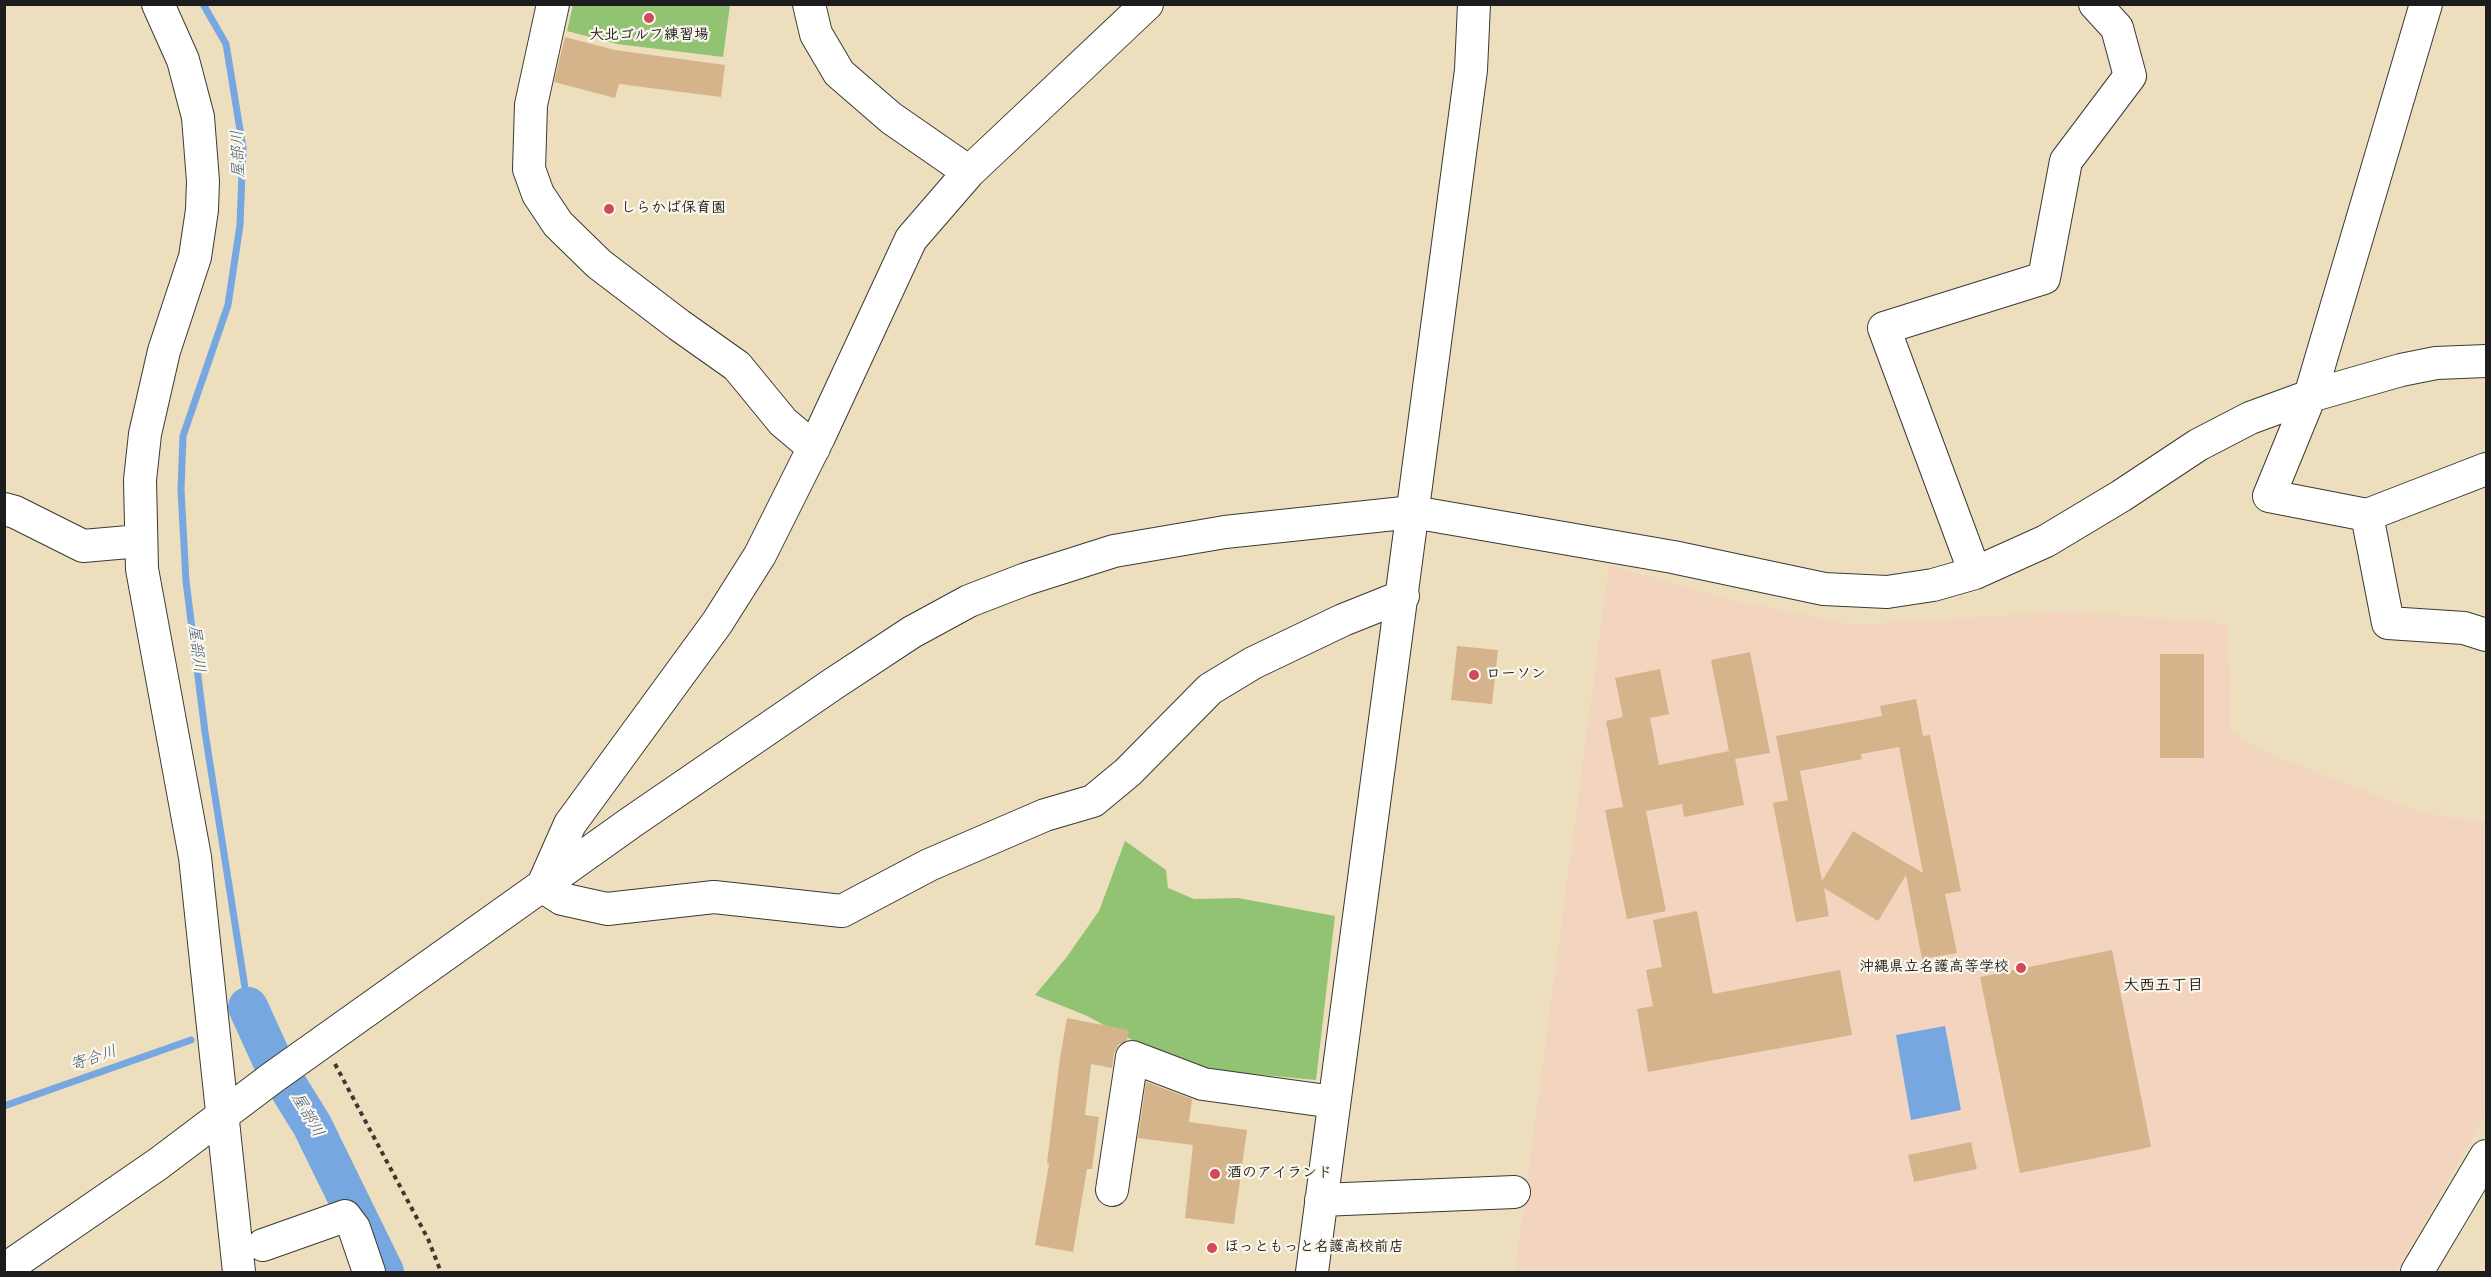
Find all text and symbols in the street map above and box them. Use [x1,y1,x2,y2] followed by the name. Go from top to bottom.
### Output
[642,11,656,25] marker: 大北ゴルフ練習場
[589,27,709,45] place label: 大北ゴルフ練習場
[230,130,250,178] water label: 屋部川
[621,200,726,218] place label: しらかば保育園
[602,202,616,216] marker: しらかば保育園
[183,624,207,674] water label: 屋部川
[1486,666,1546,684] place label: ローソン
[1467,668,1481,682] marker: ローソン
[1859,959,2009,977] place label: 沖縄県立名護高等学校
[2014,961,2028,975] marker: 沖縄県立名護高等学校
[2123,977,2203,997] district label: 大西五丁目
[68,1043,120,1077] water label: 寄合川
[286,1090,326,1142] water label: 屋部川
[1227,1165,1332,1183] place label: 酒のアイランド
[1208,1167,1222,1181] marker: 酒のアイランド
[1224,1239,1404,1257] place label: ほっともっと名護高校前店
[1205,1241,1219,1255] marker: ほっともっと名護高校前店

